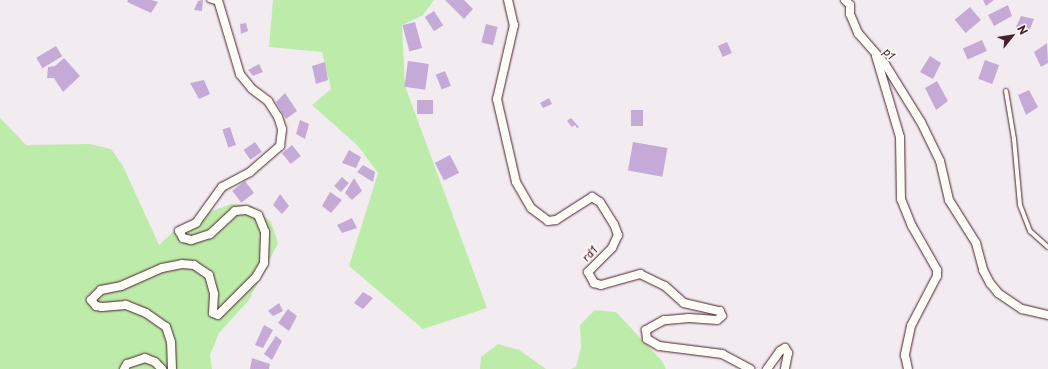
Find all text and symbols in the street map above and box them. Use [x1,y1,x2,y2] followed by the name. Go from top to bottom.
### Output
[992,16,1032,56] north arrow
[1013,22,1032,38] text: N
[880,45,898,63] street label: p1
[580,244,600,264] street label: rd1

